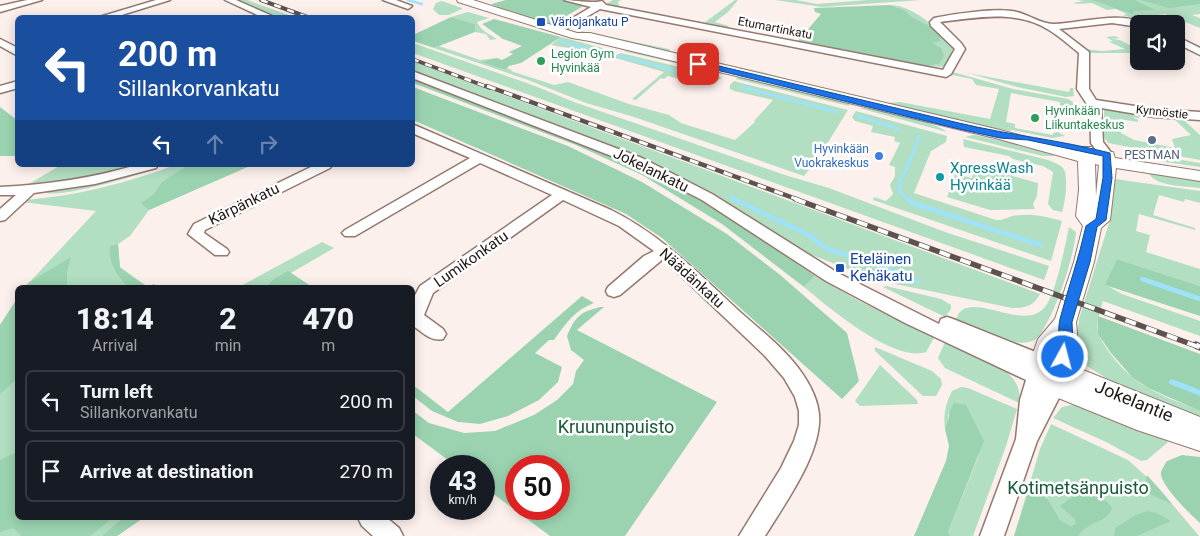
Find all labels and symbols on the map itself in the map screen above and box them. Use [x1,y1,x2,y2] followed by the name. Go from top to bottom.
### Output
[737,14,813,42] street label: Etumartinkatu
[551,15,629,29] place label: Väriojankatu P
[535,16,547,28] marker: Väriojankatu P
[677,43,719,85] pin
[551,47,614,75] place label: Legion Gym Hyvinkää
[535,55,547,67] marker: Legion Gym Hyvinkää
[1135,102,1189,122] street label: Kynnöstie
[1045,104,1125,132] place label: Hyvinkään Liikuntakeskus
[1029,112,1041,124] marker: Hyvinkään Liikuntakeskus
[1146,134,1158,146] marker: PESTMAN
[794,142,869,170] place label: Hyvinkään Vuokrakeskus
[611,144,691,196] street label: Jokelankatu
[1124,148,1180,162] place label: PESTMAN
[873,150,885,162] marker: Hyvinkään Vuokrakeskus
[950,159,1033,194] place label: XpressWash Hyvinkää
[934,171,946,183] marker: XpressWash Hyvinkää
[206,179,282,229] street label: Kärpänkatu
[431,227,511,291] street label: Lumikonkatu
[656,244,728,312] street label: Näädänkatu
[850,250,913,285] place label: Eteläinen Kehäkatu
[834,262,846,274] marker: Eteläinen Kehäkatu
[1036,330,1088,382] position arrow
[1092,375,1176,426] street label: Jokelantie
[558,416,674,437] park label: Kruununpuisto
[505,455,570,520] speed limit sign: 50
[1007,477,1149,498] park label: Kotimetsänpuisto

